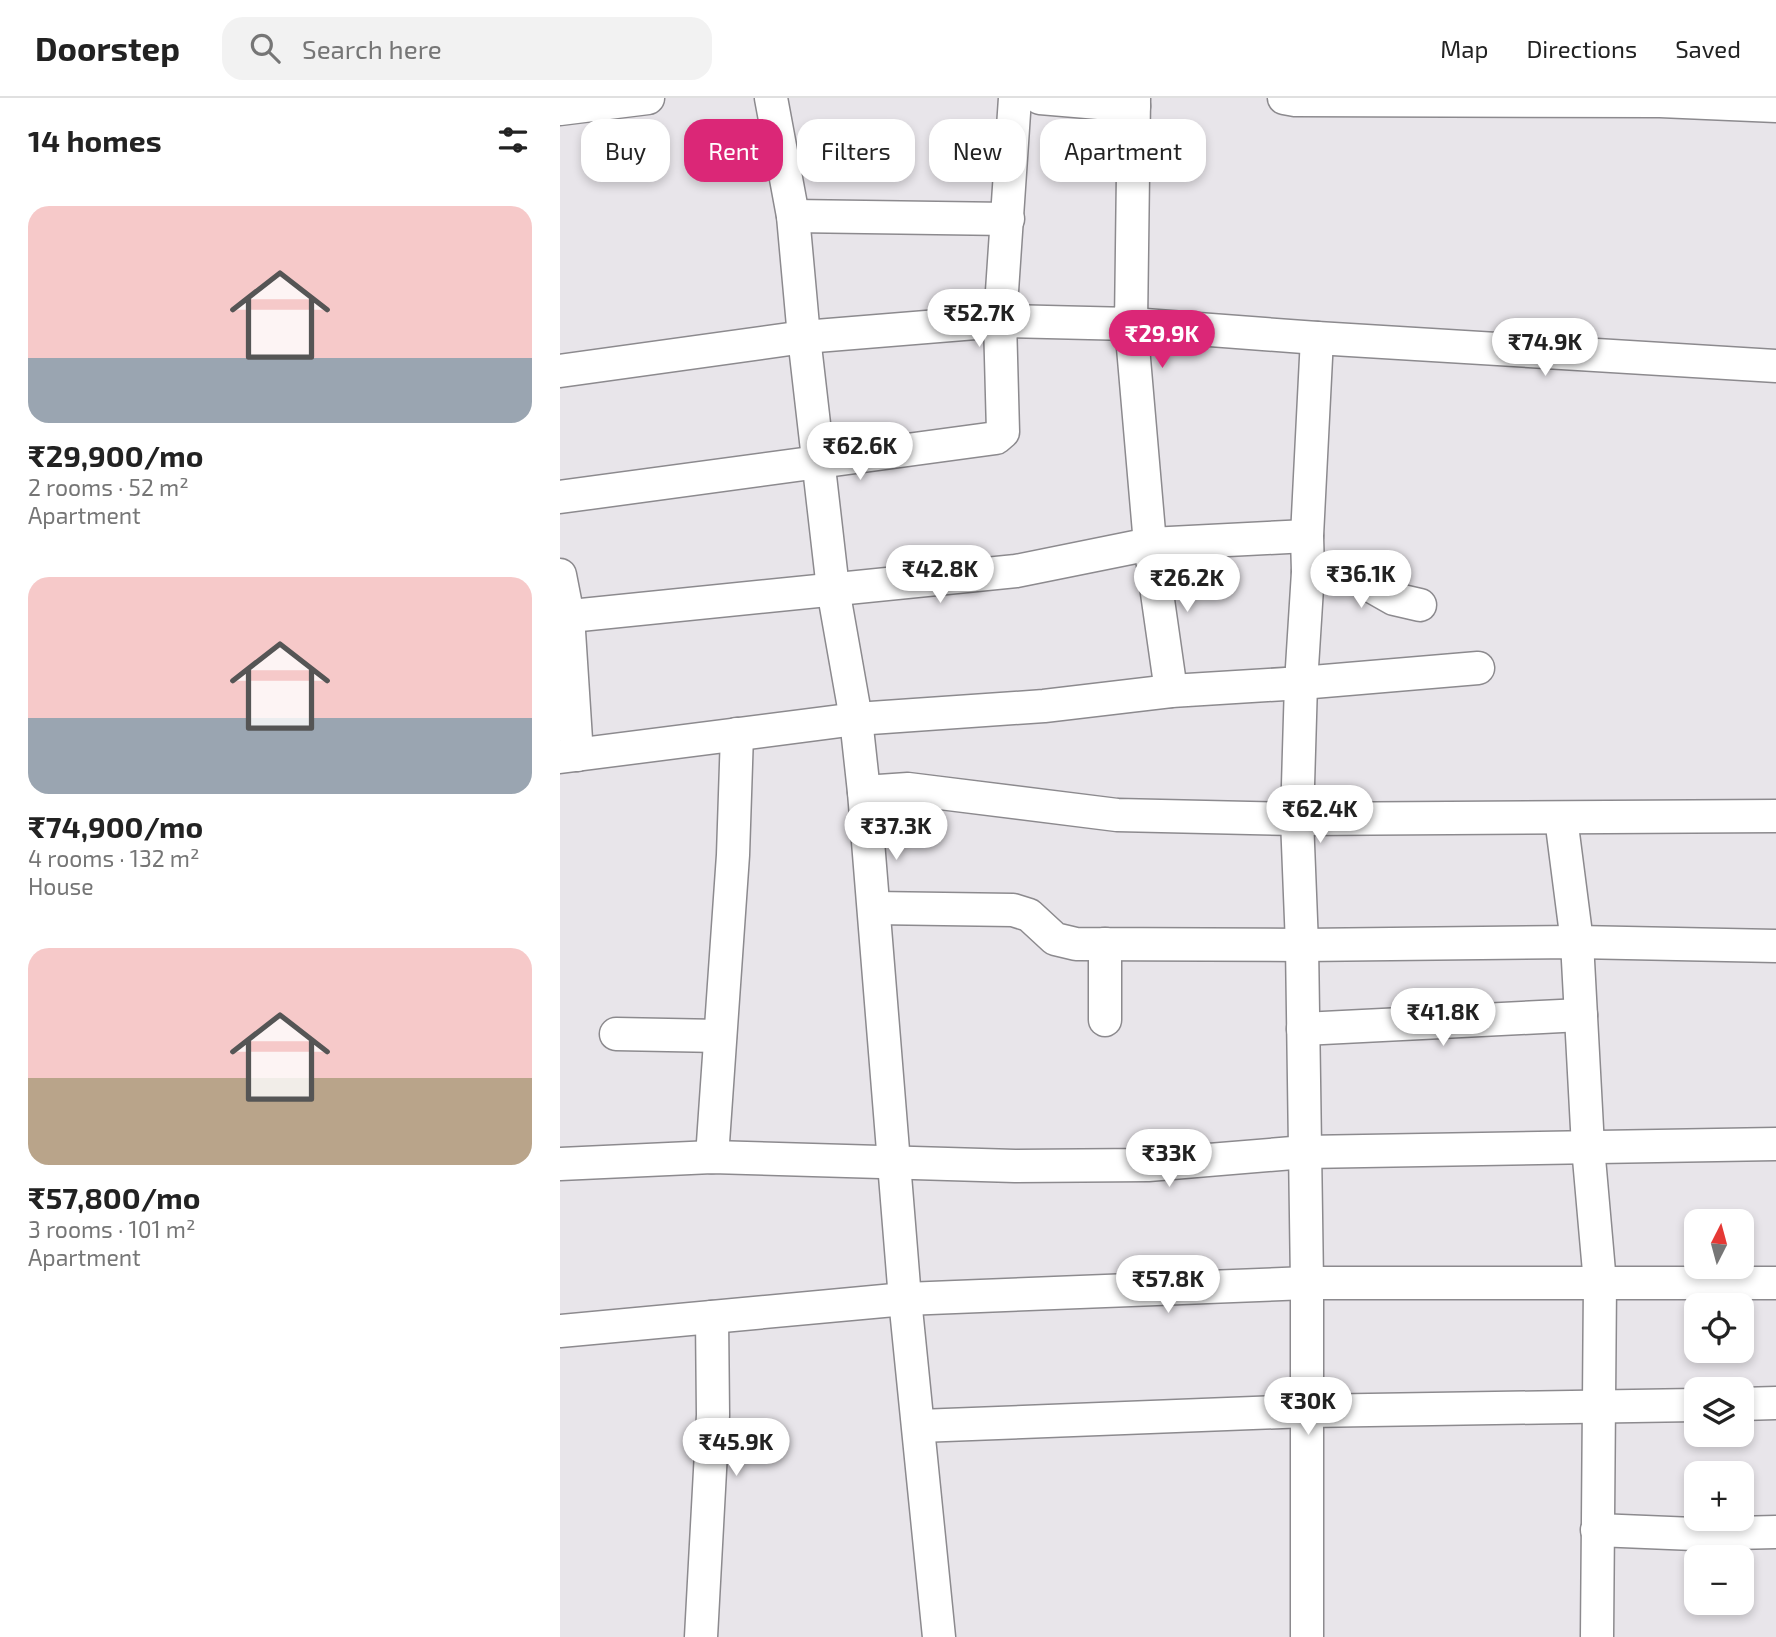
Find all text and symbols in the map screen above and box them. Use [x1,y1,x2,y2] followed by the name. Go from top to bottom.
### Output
[222,17,712,80] search box
[35,28,180,68] text: Doorstep
[246,29,284,67] icon: search
[302,33,442,64] text: Search here
[1440,34,1488,63] text: Map
[1526,34,1637,63] text: Directions
[1675,34,1741,63] text: Saved
[581,119,670,182] chip: Buy
[684,119,783,182] chip: Rent
[797,119,915,182] chip: Filters
[929,119,1026,182] chip: New
[1040,119,1206,182] chip: Apartment
[494,121,532,159] icon: filters
[28,122,162,158] text: 14 homes
[217,252,343,378] icon: home
[922,289,1036,349] pin: ₹52.7K
[943,298,1015,326] text: ₹52.7K
[1105,310,1219,370] pin: ₹29.9K
[1488,318,1602,378] pin: ₹74.9K
[1125,319,1199,347] text: ₹29.9K
[1508,327,1582,355] text: ₹74.9K
[803,422,917,482] pin: ₹62.6K
[823,431,897,459] text: ₹62.6K
[28,437,203,473] text: ₹29,900/mo
[28,473,189,501] text: 2 rooms · 52 m²
[28,501,141,529] text: Apartment
[883,546,997,605] pin: ₹42.8K
[1304,550,1418,610] pin: ₹36.1K
[902,554,978,582] text: ₹42.8K
[1130,554,1244,614] pin: ₹26.2K
[1326,559,1396,587] text: ₹36.1K
[1150,563,1224,591] text: ₹26.2K
[217,623,343,749] icon: home
[1263,786,1377,845] pin: ₹62.4K
[1282,794,1358,822] text: ₹62.4K
[839,802,953,862] pin: ₹37.3K
[28,808,203,844] text: ₹74,900/mo
[860,811,932,839] text: ₹37.3K
[28,844,200,872] text: 4 rooms · 132 m²
[28,872,94,900] text: House
[1386,988,1500,1048] pin: ₹41.8K
[217,994,343,1120] icon: home
[1407,997,1479,1025] text: ₹41.8K
[1128,1130,1210,1189] pin: ₹33K
[1142,1138,1196,1166] text: ₹33K
[28,1179,200,1215] text: ₹57,800/mo
[1684,1209,1754,1279] north arrow
[1684,1209,1754,1615] map controls
[28,1215,195,1243] text: 3 rooms · 101 m²
[28,1243,141,1271] text: Apartment
[1111,1256,1225,1315] pin: ₹57.8K
[1132,1264,1204,1292] text: ₹57.8K
[1684,1293,1754,1363] button: locate
[1684,1377,1754,1447] button: layers
[1267,1378,1349,1437] pin: ₹30K
[1280,1386,1336,1414] text: ₹30K
[679,1418,793,1478] pin: ₹45.9K
[699,1427,773,1455] text: ₹45.9K
[1684,1461,1754,1531] button: +
[1684,1545,1754,1615] button: −

